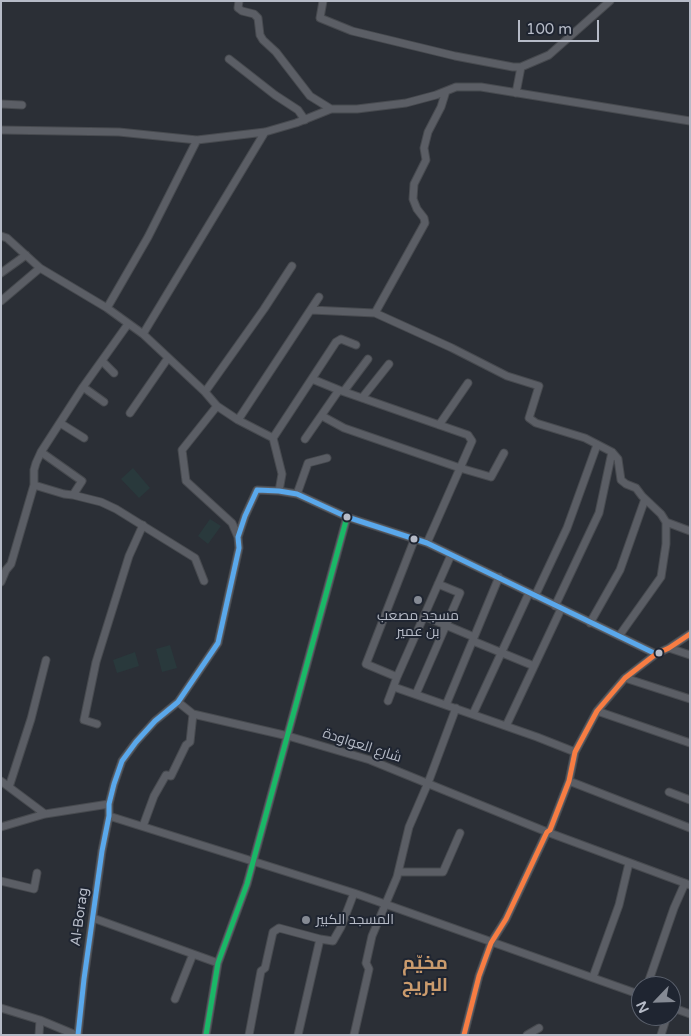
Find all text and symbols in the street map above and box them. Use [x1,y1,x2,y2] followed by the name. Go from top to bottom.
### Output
[521,10,602,42] scale bar
[526,20,572,38] text: 100 m
[342,512,352,522] unlabelled marker
[409,534,419,544] unlabelled marker
[412,594,424,606] marker: مسجد مصعب بن عمير
[377,608,459,640] place label: مسجد مصعب بن عمير
[654,648,664,658] unlabelled marker
[321,725,403,767] street label: شارع العواودة
[68,887,92,947] street label: Al-Borag
[316,912,394,928] place label: المسجد الكبير
[300,914,312,926] marker: المسجد الكبير
[402,953,448,997] district label: مخيّم البريج
[631,976,681,1026] north arrow
[633,998,653,1015] text: N

